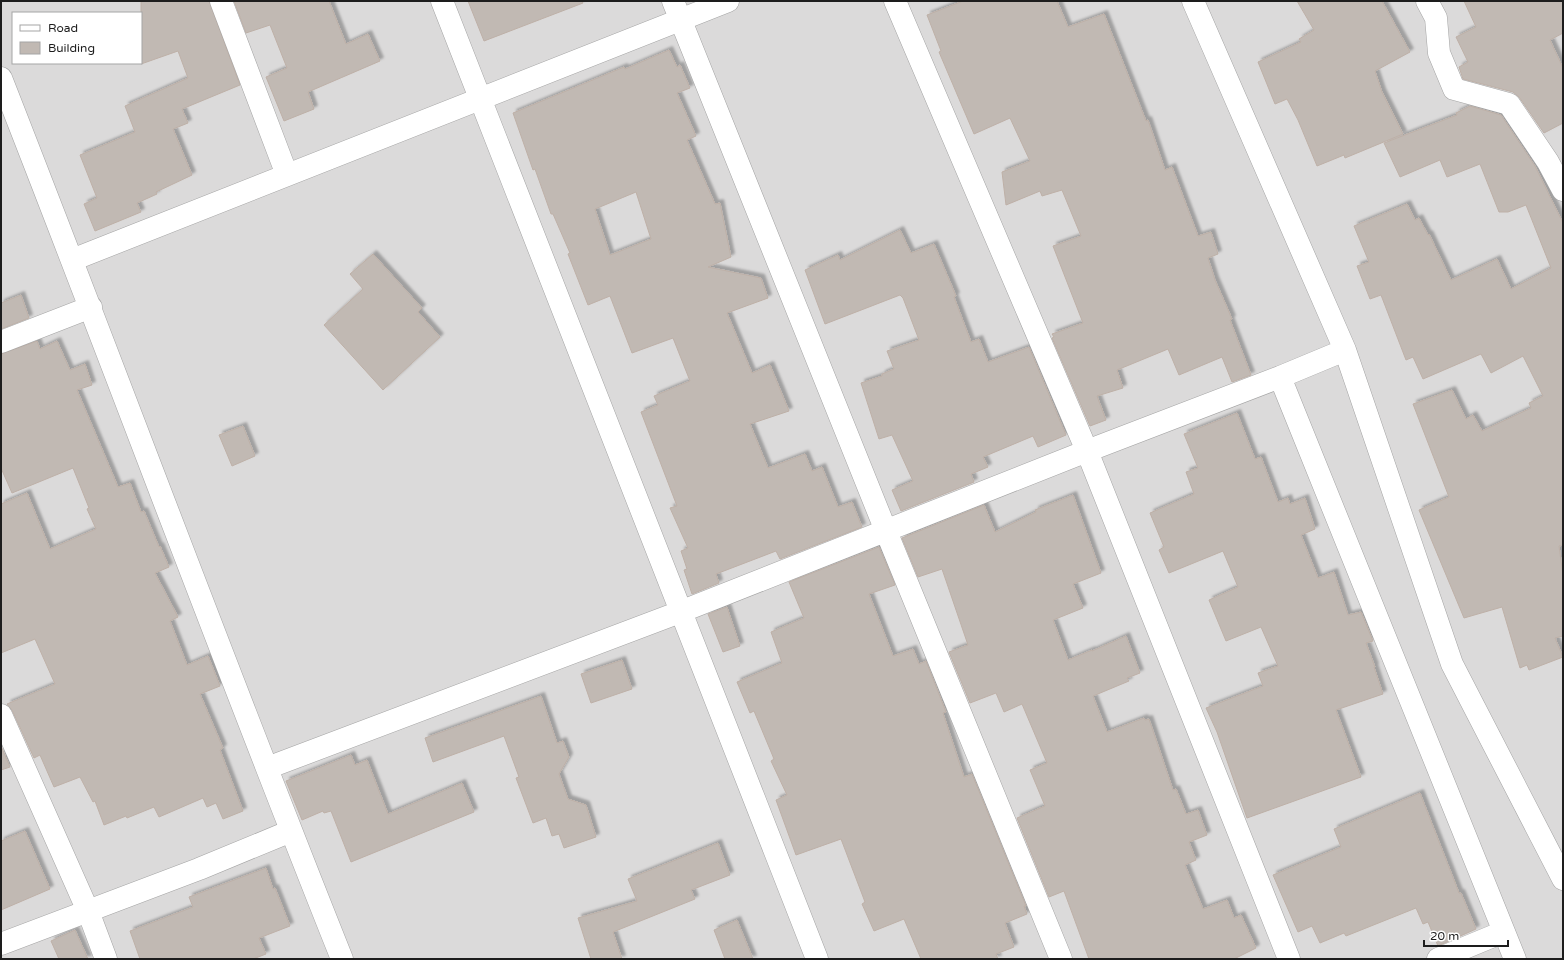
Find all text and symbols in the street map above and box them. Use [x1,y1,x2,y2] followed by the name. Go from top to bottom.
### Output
[12,12,142,64] legend
[48,21,78,35] text: Road
[48,41,95,55] text: Building
[1424,922,1508,948] scale bar
[1430,929,1459,943] text: 20 m

